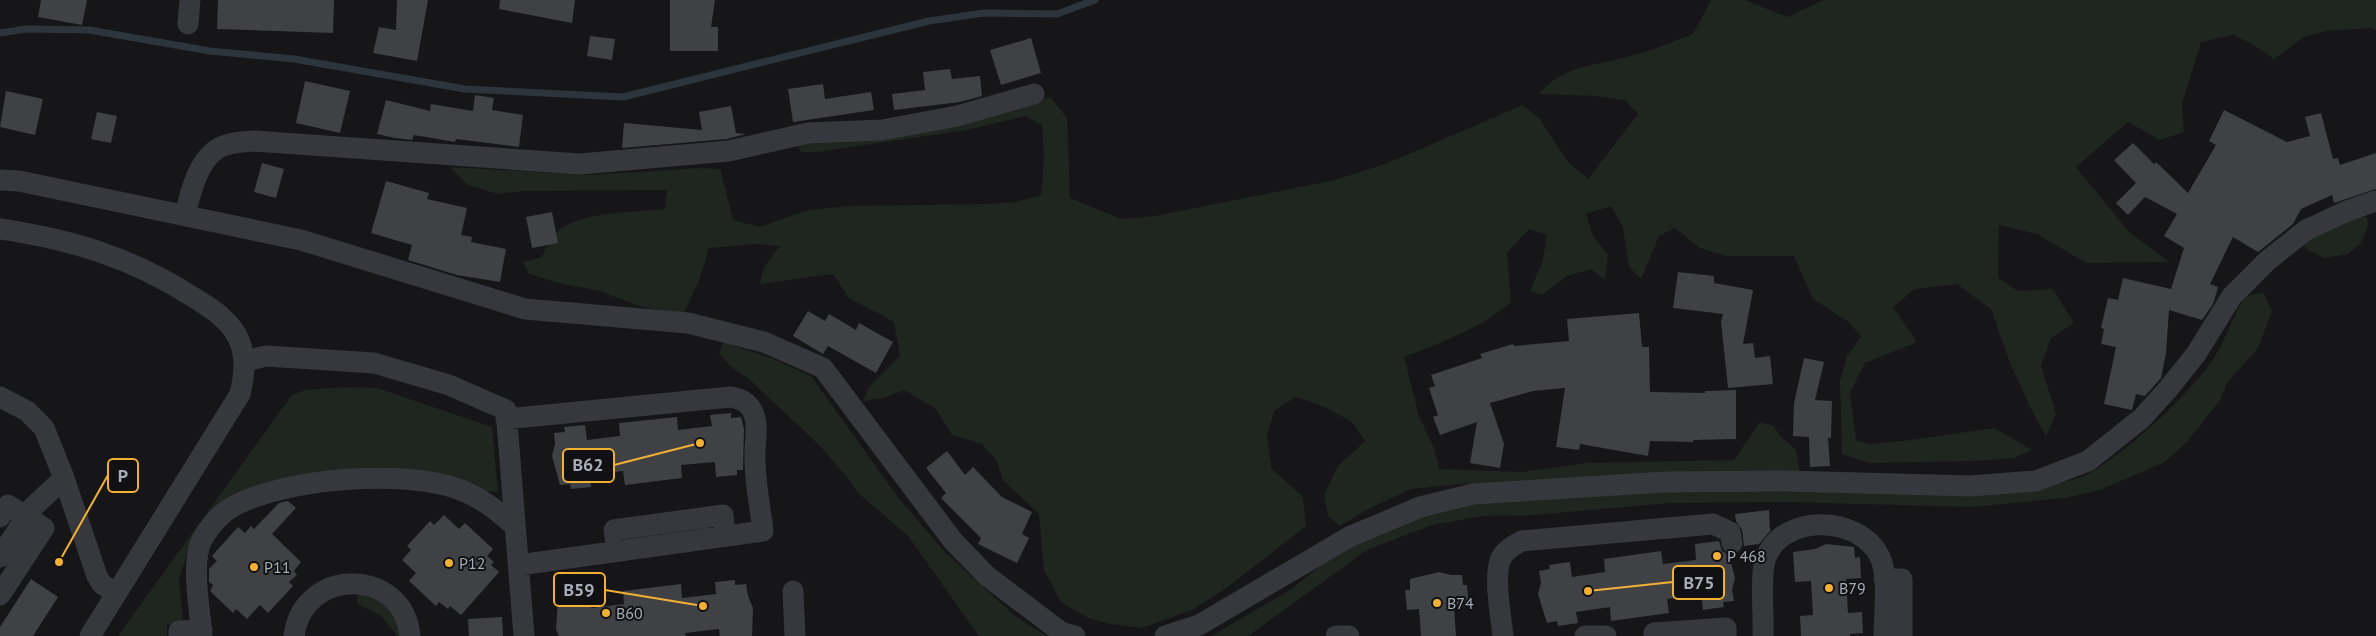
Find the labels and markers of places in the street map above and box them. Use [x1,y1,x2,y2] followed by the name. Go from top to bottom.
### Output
[563,449,614,482] callout: B62
[108,459,138,492] callout: P
[1727,546,1766,566] place label: P 468
[1711,550,1723,562] marker: P 468
[459,553,485,573] place label: P12
[264,557,290,577] place label: P11
[443,557,455,569] marker: P12
[248,561,260,573] marker: P11
[1673,566,1724,599] callout: B75
[554,573,605,606] callout: B59
[1839,578,1866,598] place label: B79
[1823,582,1835,594] marker: B79
[1447,593,1474,613] place label: B74
[1431,597,1443,609] marker: B74
[616,603,643,623] place label: B60
[600,607,612,619] marker: B60

